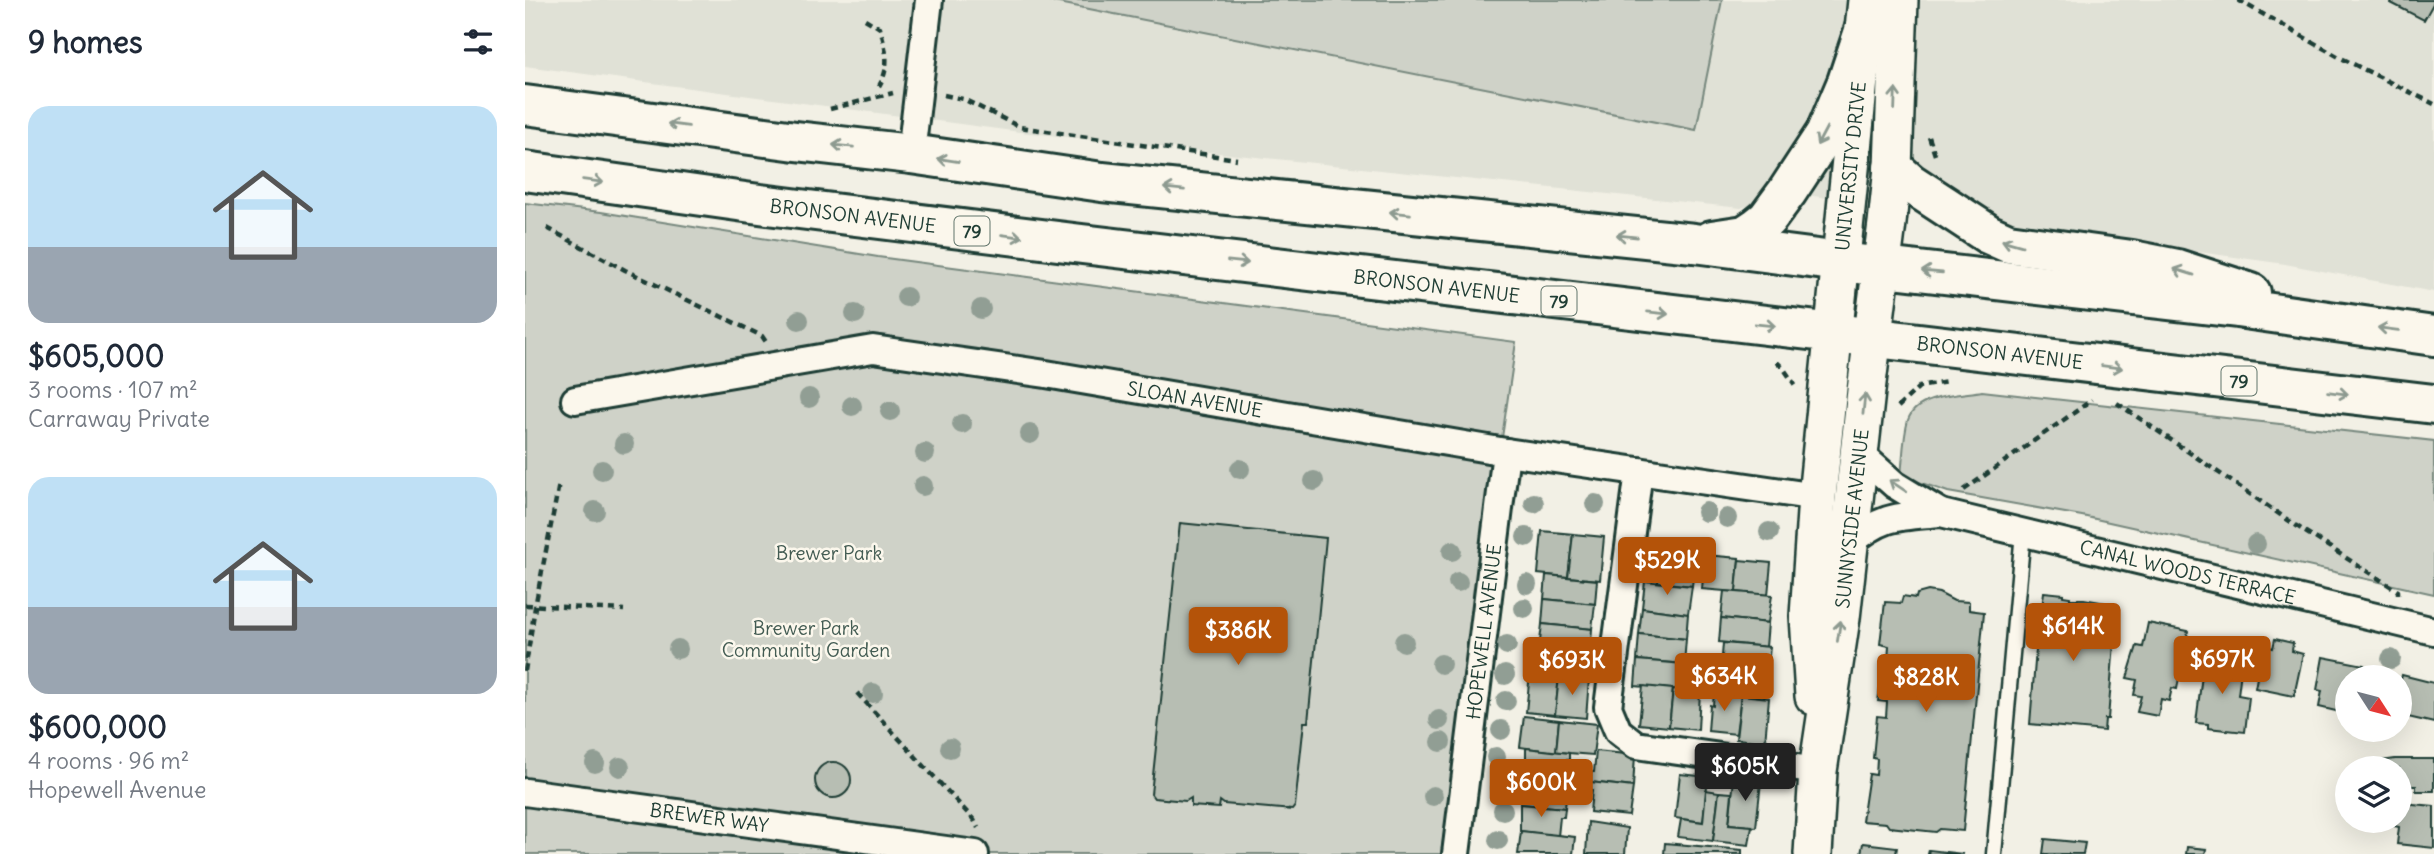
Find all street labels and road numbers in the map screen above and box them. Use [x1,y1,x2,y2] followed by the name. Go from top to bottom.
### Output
[1830,80,1871,252] street label: UNIVERSITY DRIVE
[768,193,937,238] street label: BRONSON AVENUE
[955,216,989,246] road number: 79
[1352,264,1521,308] street label: BRONSON AVENUE
[1541,286,1577,316] road number: 79
[1915,331,2084,374] street label: BRONSON AVENUE
[2221,366,2257,396] road number: 79
[1125,376,1264,422] street label: SLOAN AVENUE
[1830,427,1874,609] street label: SUNNYSIDE AVENUE
[2077,535,2298,609] street label: CANAL WOODS TERRACE
[1461,543,1506,721] street label: HOPEWELL AVENUE
[648,797,771,838] street label: BREWER WAY

